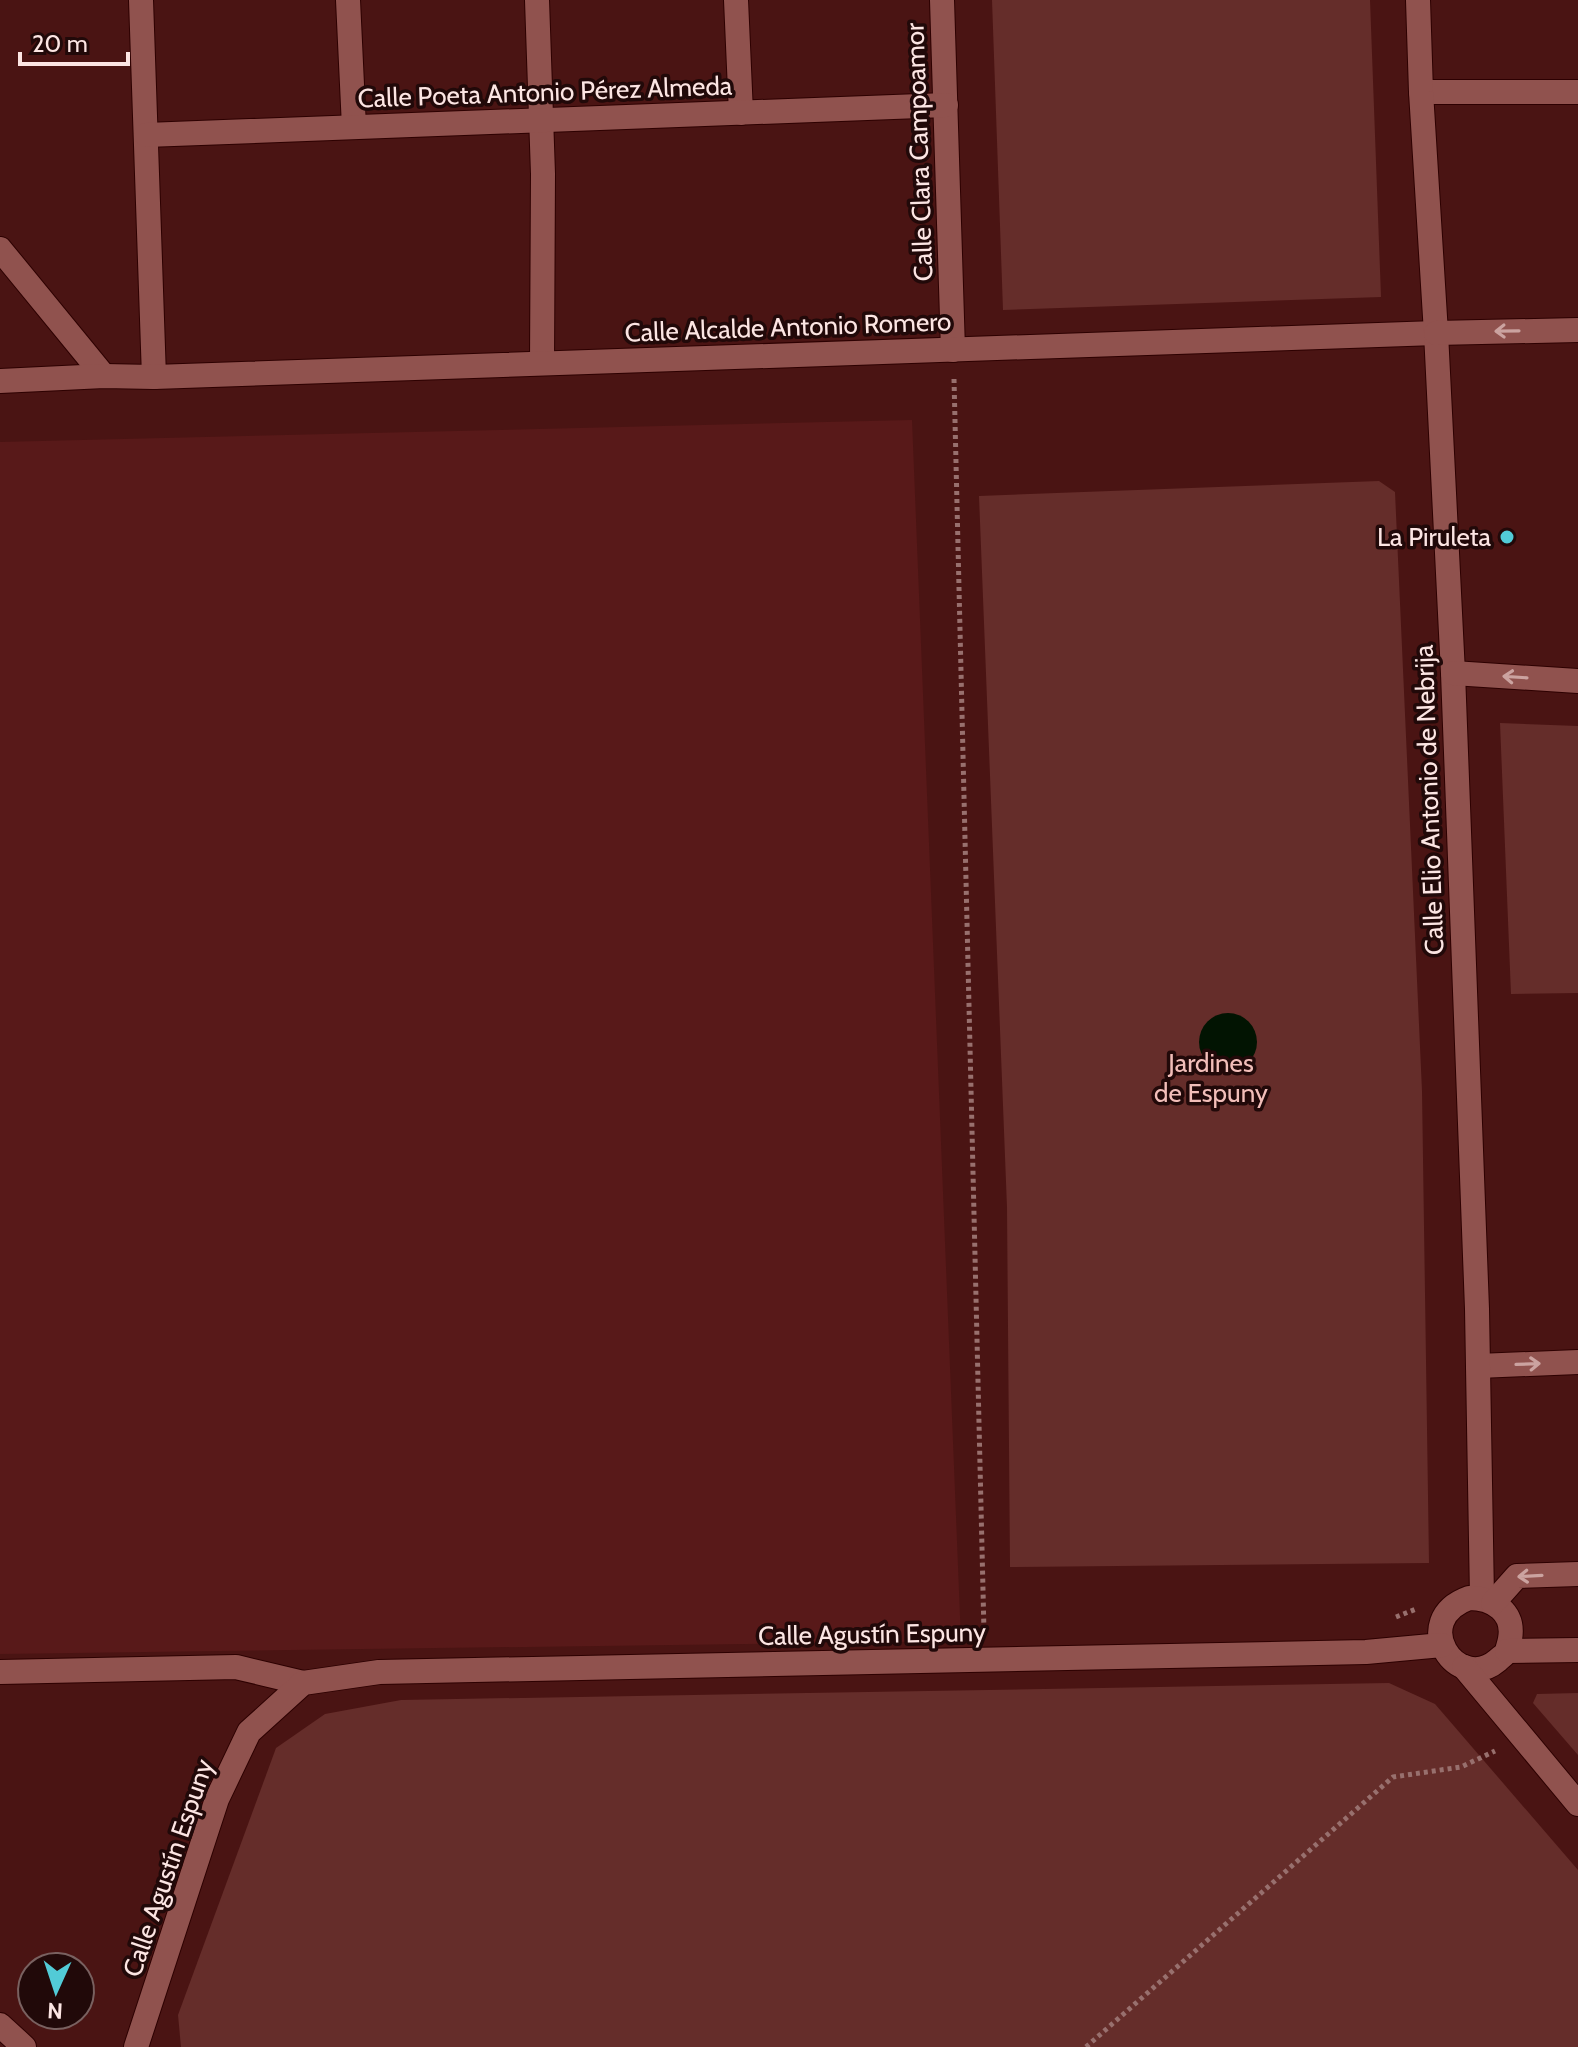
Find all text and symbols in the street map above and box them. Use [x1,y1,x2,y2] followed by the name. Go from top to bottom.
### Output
[20,16,128,66] scale bar
[898,21,940,282] street label: Calle Clara Campoamor
[32,29,88,58] text: 20 m
[357,69,733,115] street label: Calle Poeta Antonio Pérez Almeda
[624,305,952,349] street label: Calle Alcalde Antonio Romero
[1494,324,1521,339] one-way arrow
[1377,521,1492,553] place label: La Piruleta
[1498,528,1516,546] marker: La Piruleta
[1408,644,1450,956] street label: Calle Elio Antonio de Nebrija
[1502,669,1529,684] one-way arrow
[1154,1047,1268,1109] park label: Jardines de Espuny
[1514,1356,1541,1371] one-way arrow
[1517,1569,1543,1584] one-way arrow
[758,1616,986,1652] street label: Calle Agustín Espuny
[116,1755,220,1981] street label: Calle Agustín Espuny
[16,1951,96,2031] north arrow
[47,1997,63,2024] text: N

